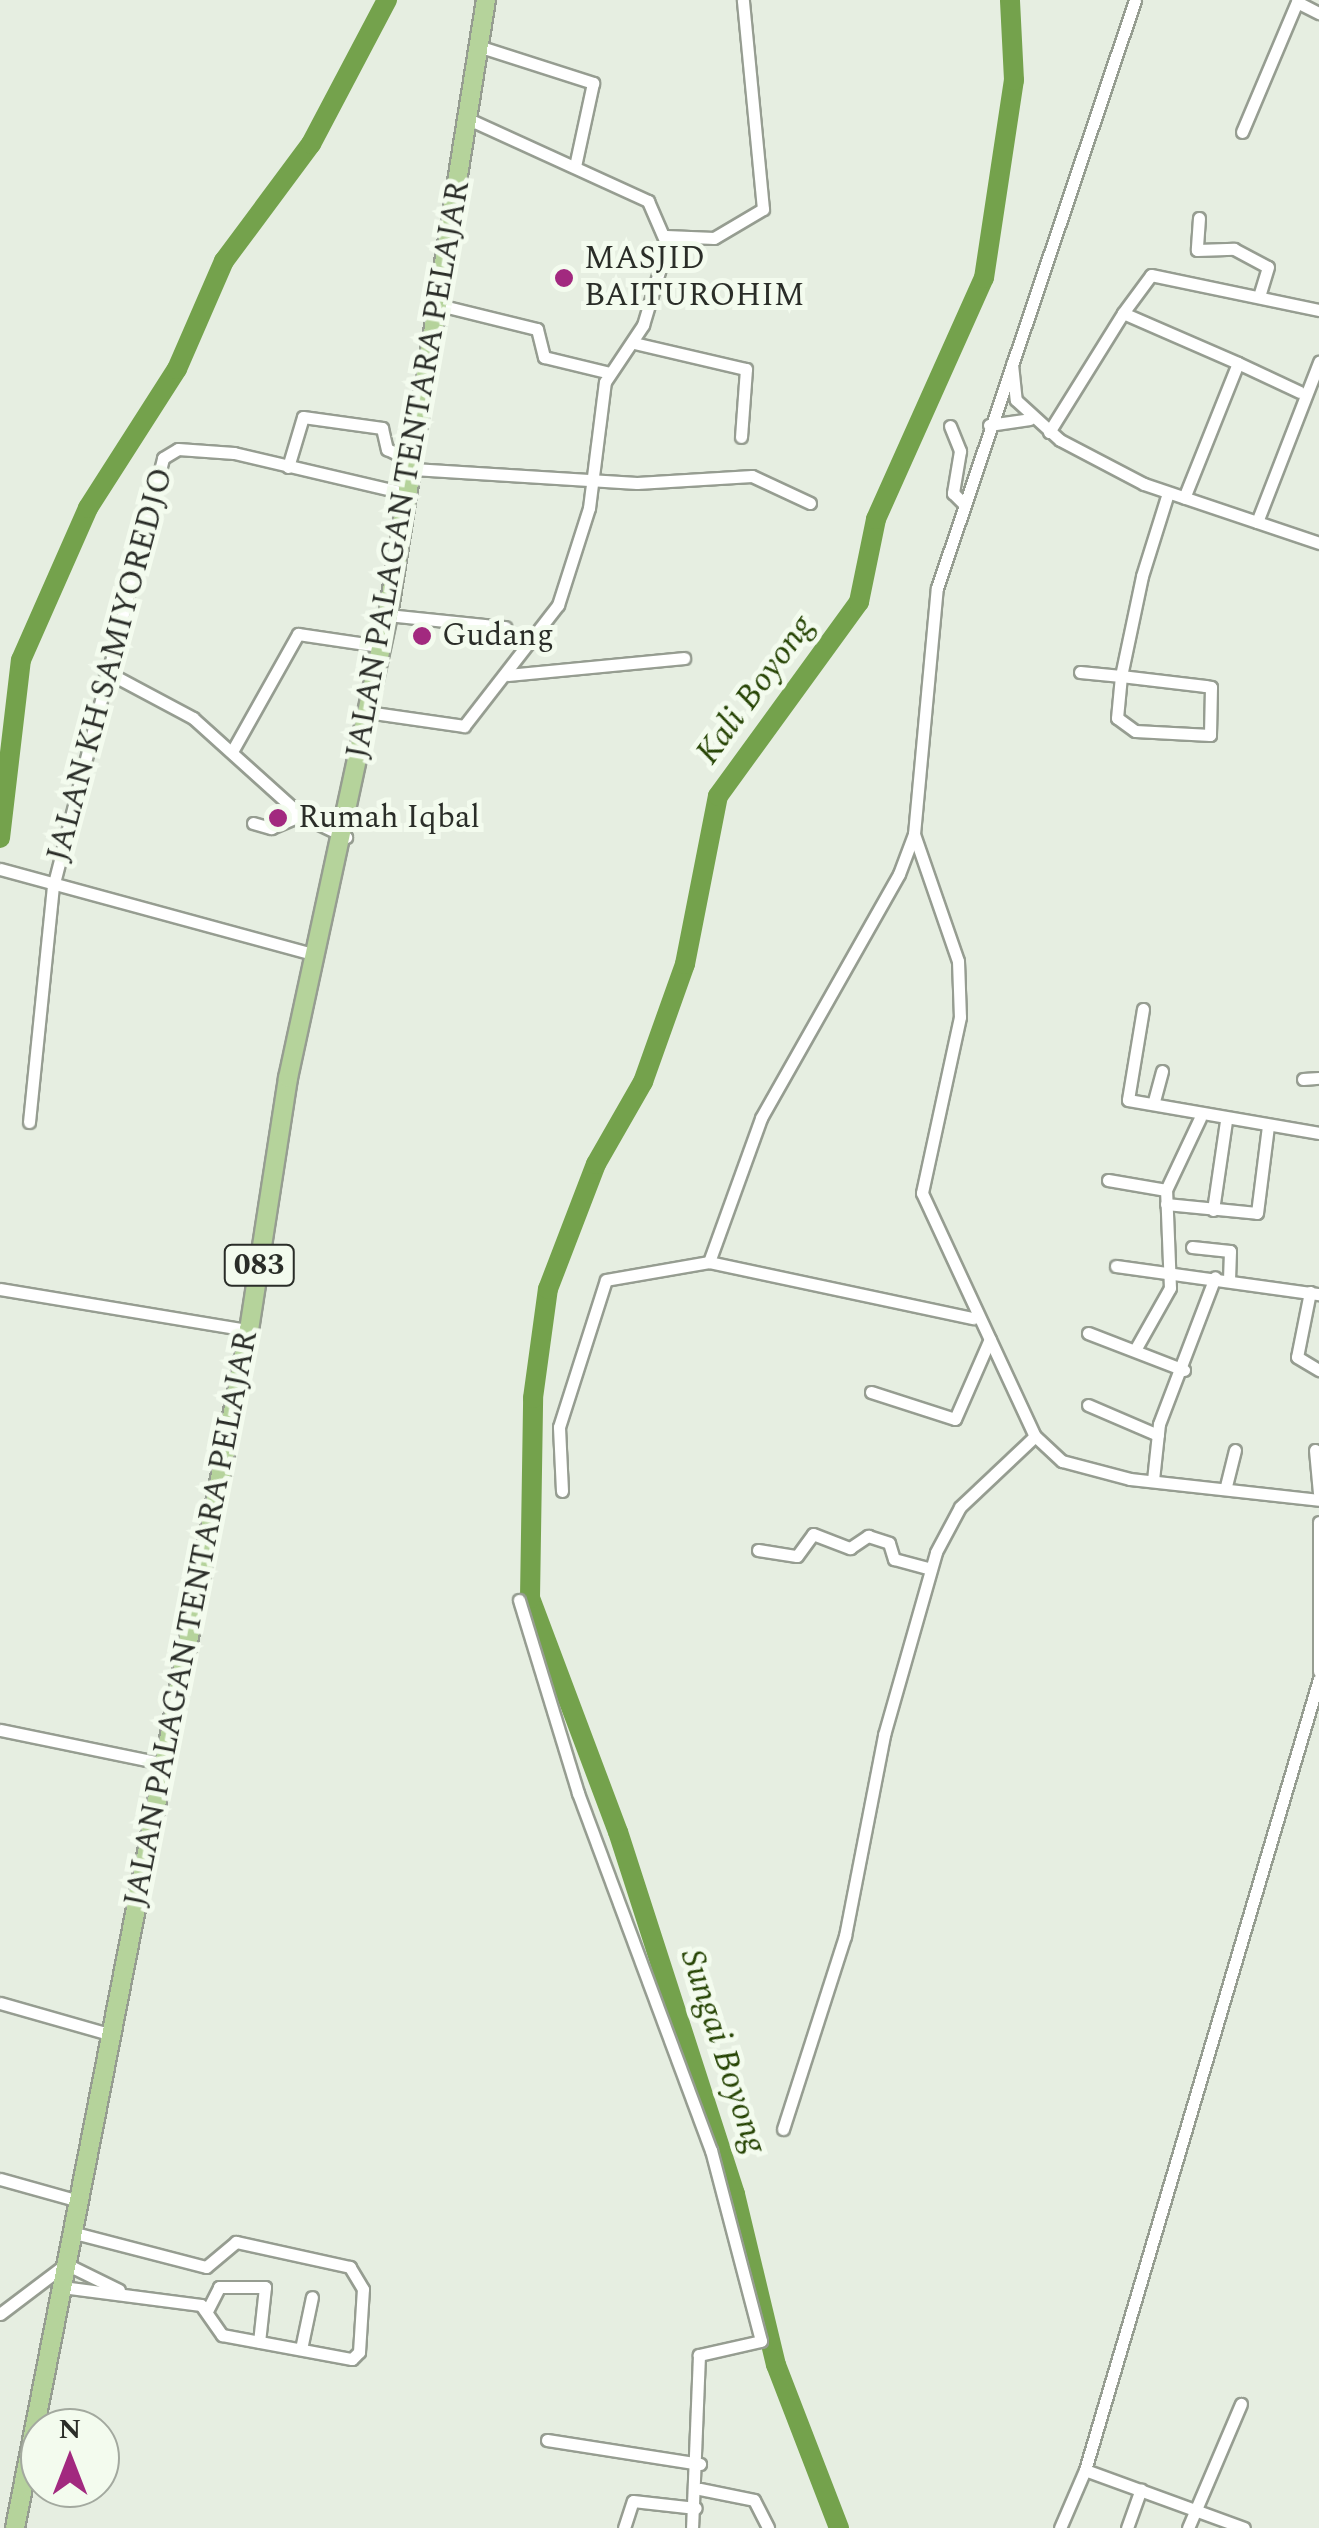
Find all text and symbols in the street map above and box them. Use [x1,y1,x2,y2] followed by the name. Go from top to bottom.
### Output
[339,178,479,762] street label: JALAN PALAGAN TENTARA PELAJAR
[584,241,804,316] place label: MASJID BAITUROHIM
[553,267,575,289] marker: MASJID BAITUROHIM
[40,464,182,866] street label: JALAN KH SAMIYOREDJO
[687,607,823,773] water label: Kali Boyong
[442,617,554,655] place label: Gudang
[411,625,433,647] marker: Gudang
[298,799,480,837] place label: Rumah Iqbal
[267,807,289,829] marker: Rumah Iqbal
[222,1240,296,1290] road number: 083
[117,1328,267,1910] street label: JALAN PALAGAN TENTARA PELAJAR
[670,1944,776,2158] water label: Sungai Boyong
[20,2408,120,2508] north arrow
[59,2408,81,2451] text: N

